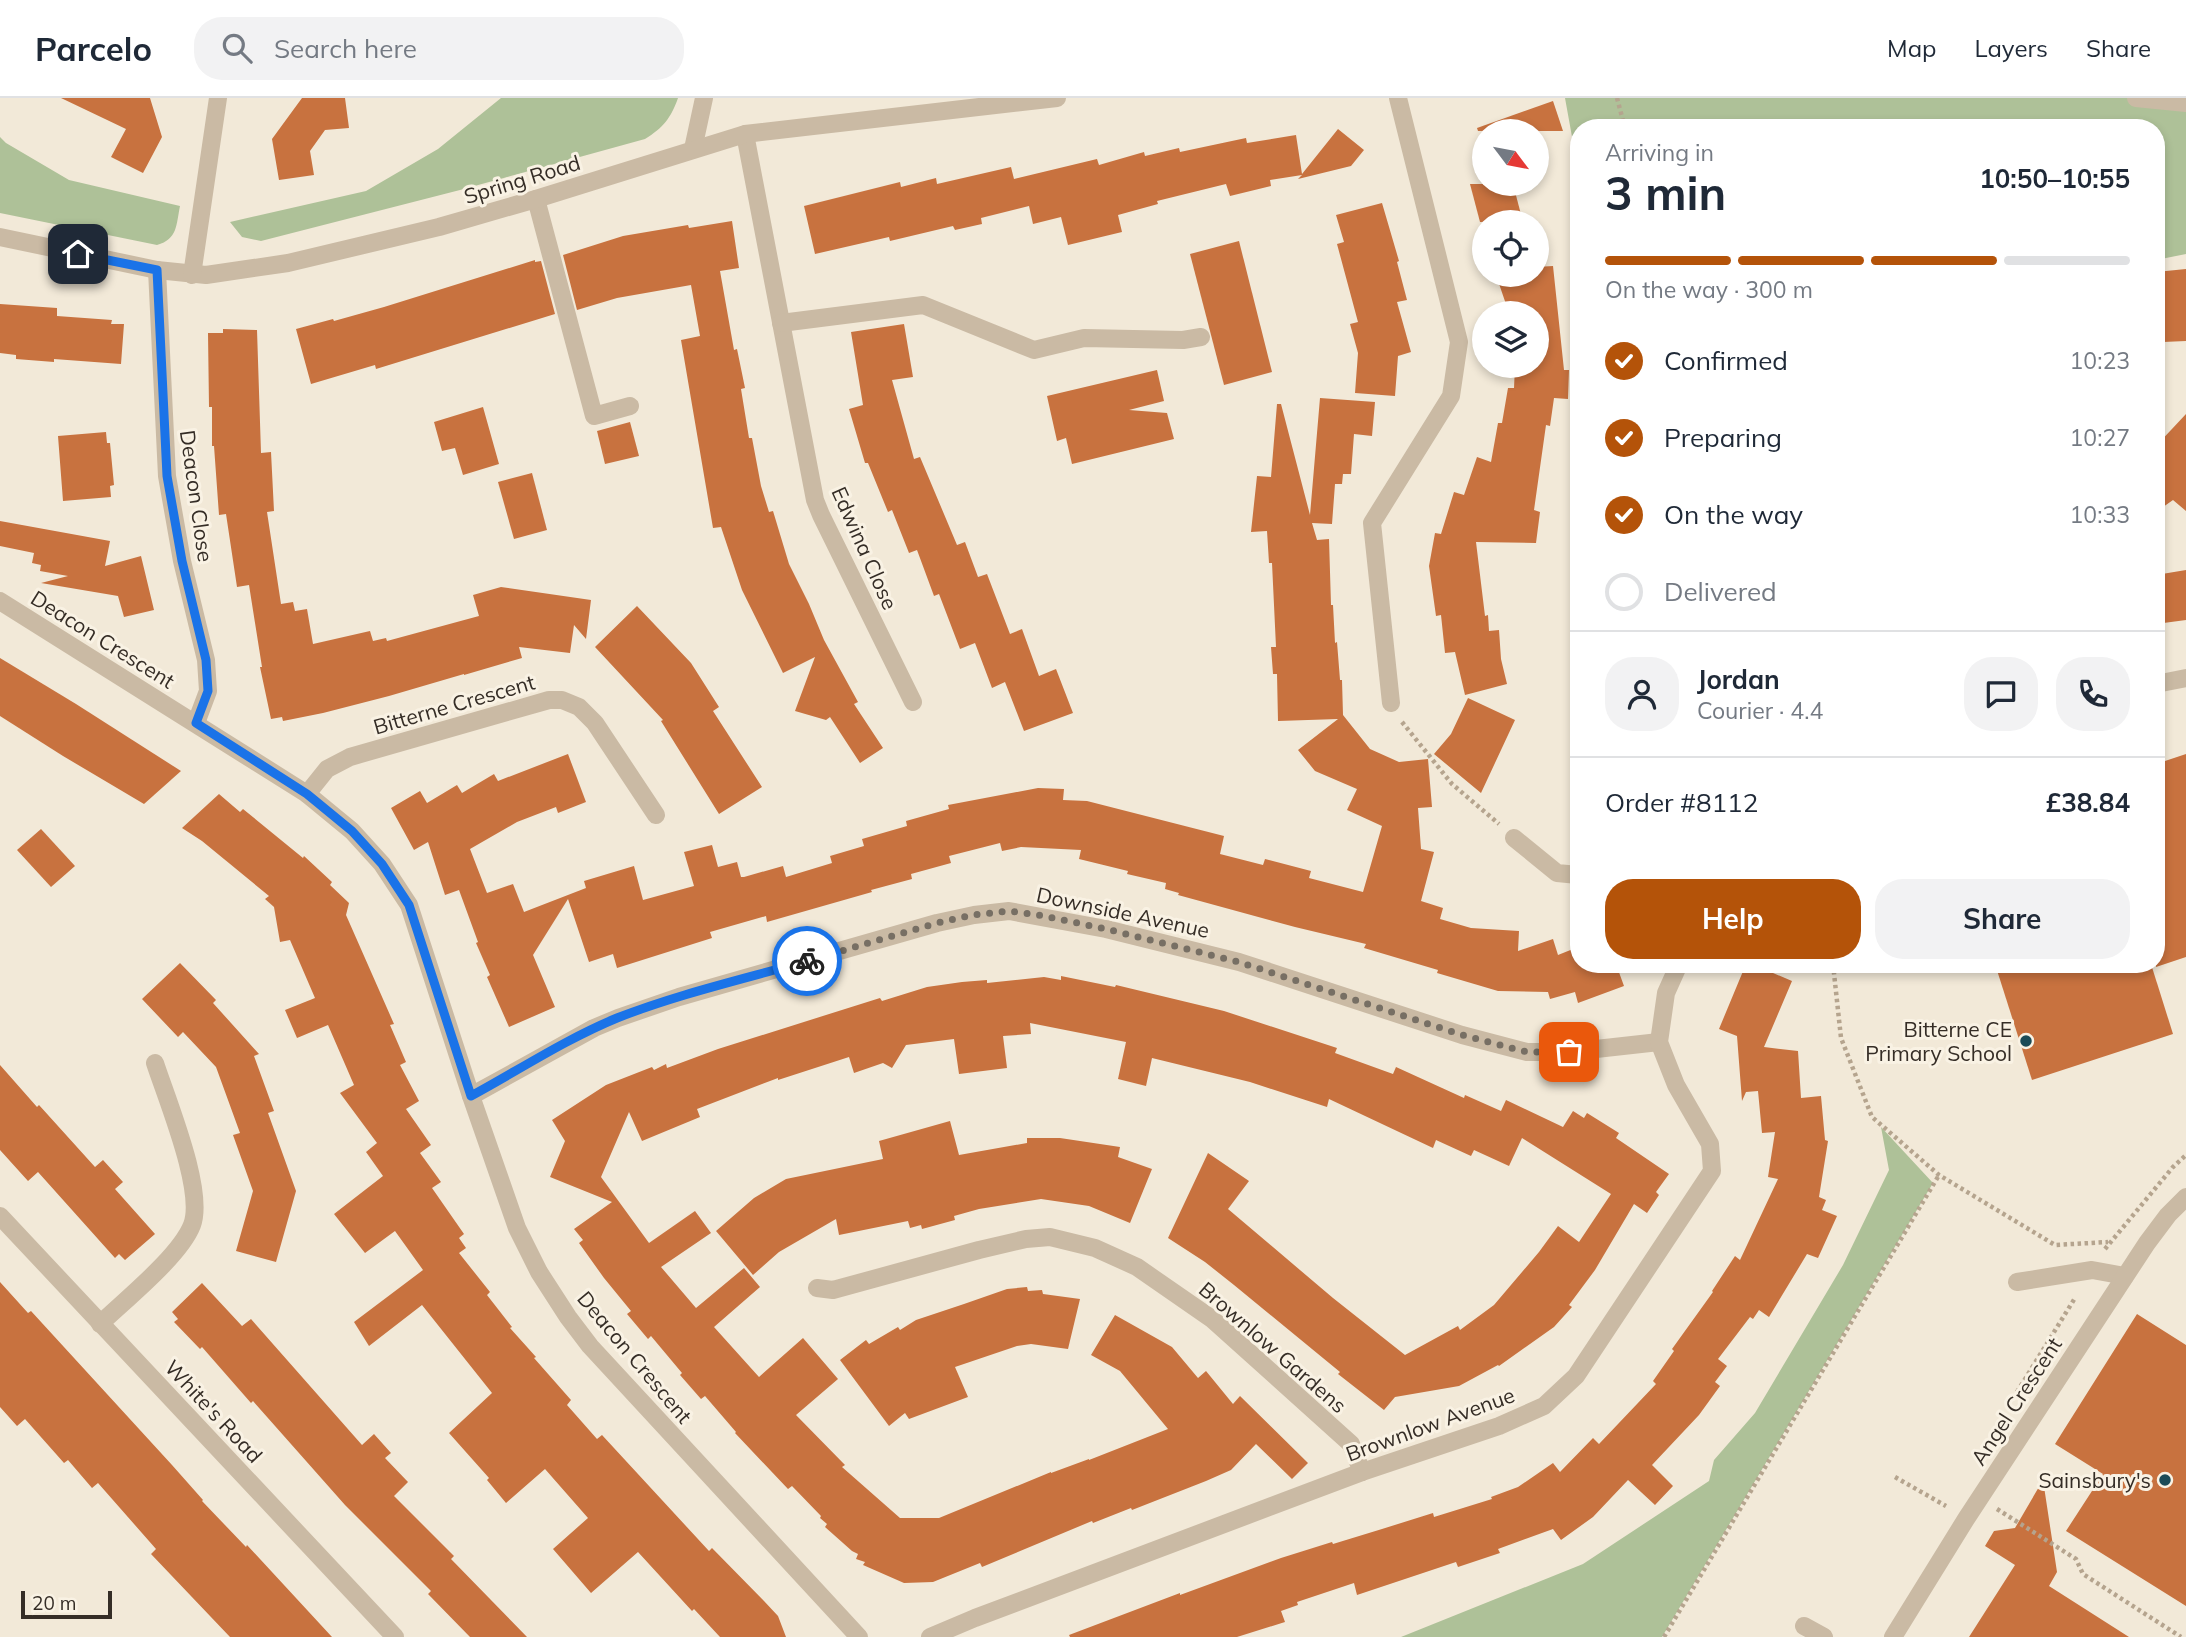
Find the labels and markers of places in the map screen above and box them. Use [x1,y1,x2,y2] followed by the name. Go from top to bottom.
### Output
[48,224,108,284] pin
[1865,1016,2012,1066] place label: Bitterne CE Primary School
[1539,1022,1599,1082] pin
[2018,1033,2034,1049] marker: Bitterne CE Primary School
[2038,1467,2151,1493] place label: Sainsbury's
[2157,1472,2173,1488] marker: Sainsbury's

